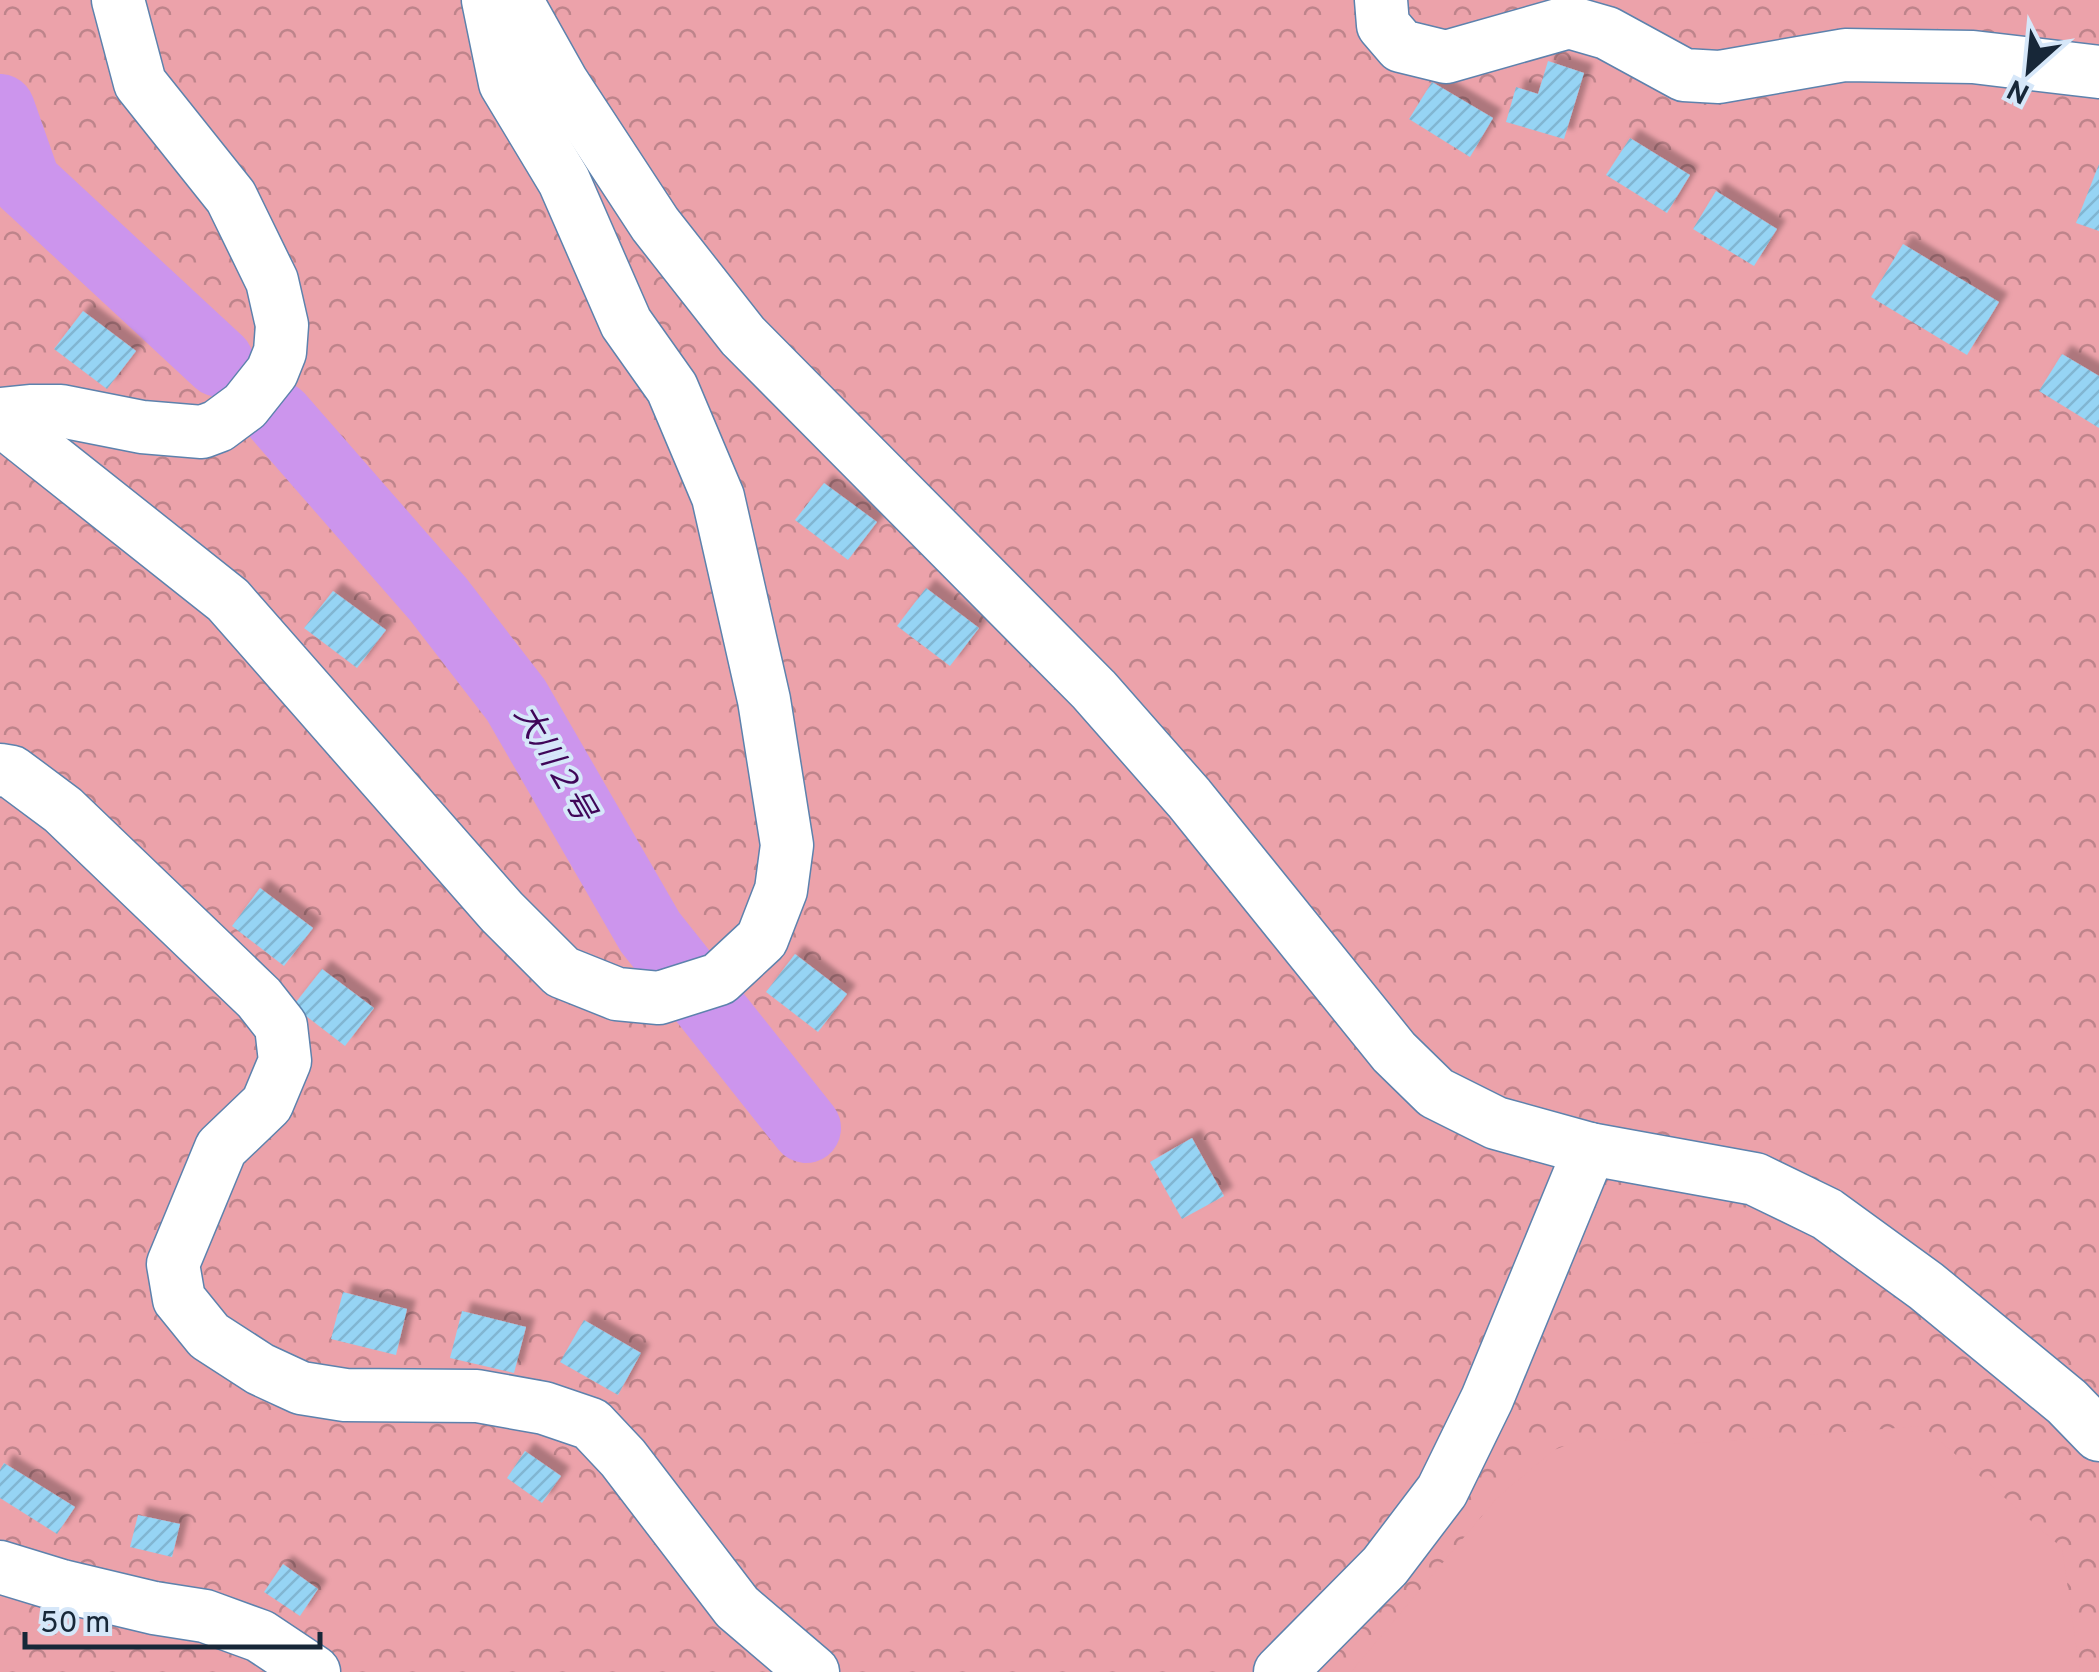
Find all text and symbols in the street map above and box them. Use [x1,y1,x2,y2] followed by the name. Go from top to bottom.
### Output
[1979,20,2079,120] north arrow
[2002,69,2036,110] text: N
[504,699,603,831] water label: 大川２号
[25,1587,320,1649] scale bar
[40,1606,110,1643] text: 50 m

